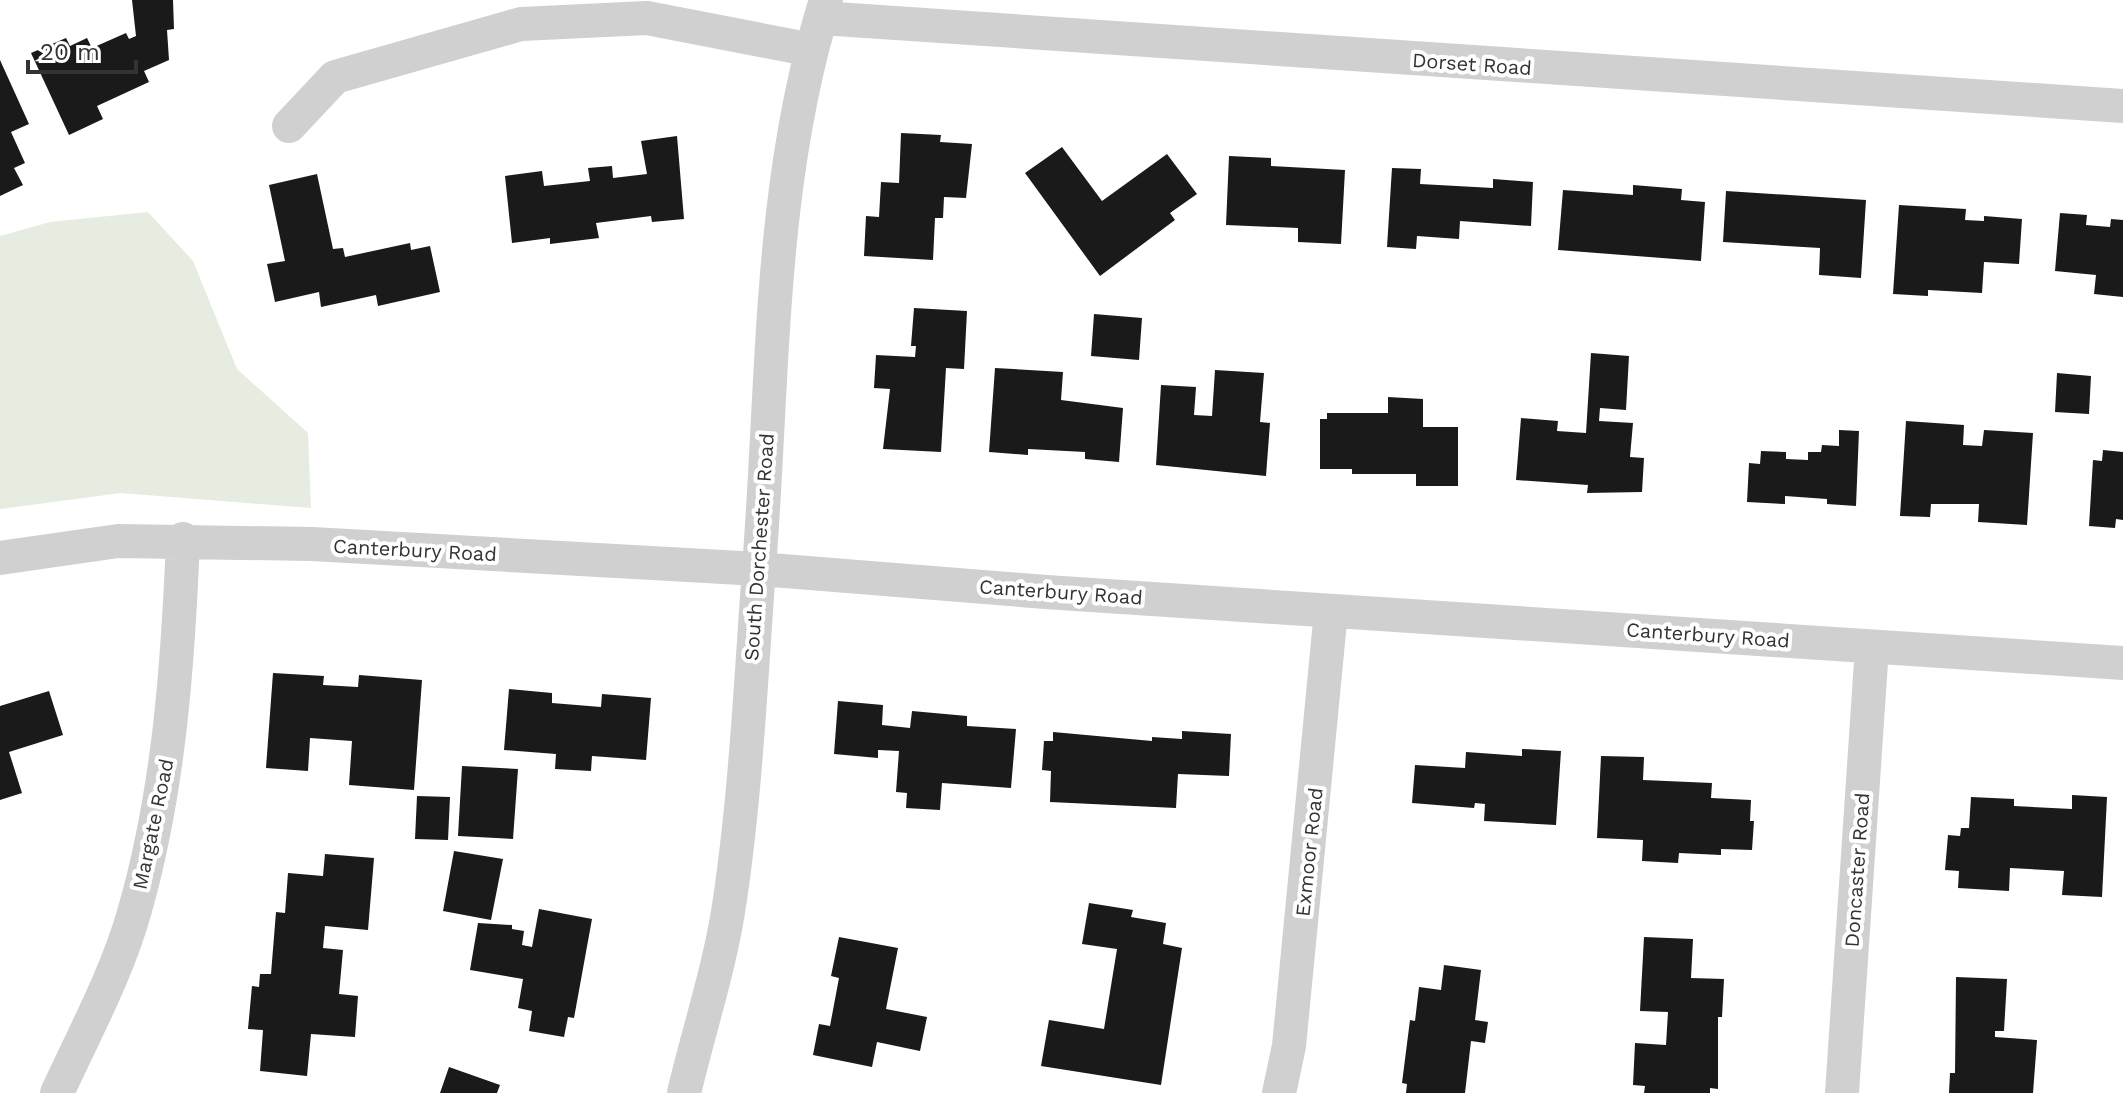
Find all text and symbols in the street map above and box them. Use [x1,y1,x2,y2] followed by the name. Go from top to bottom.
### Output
[28,24,136,74] scale bar
[40,38,100,66] text: 20 m
[1411,48,1533,80] street label: Dorset Road
[739,432,779,662] street label: South Dorchester Road
[333,534,497,566] street label: Canterbury Road
[978,574,1144,610] street label: Canterbury Road
[1625,617,1791,653] street label: Canterbury Road
[127,756,179,892] street label: Margate Road
[1290,786,1328,918] street label: Exmoor Road
[1840,792,1874,948] street label: Doncaster Road

